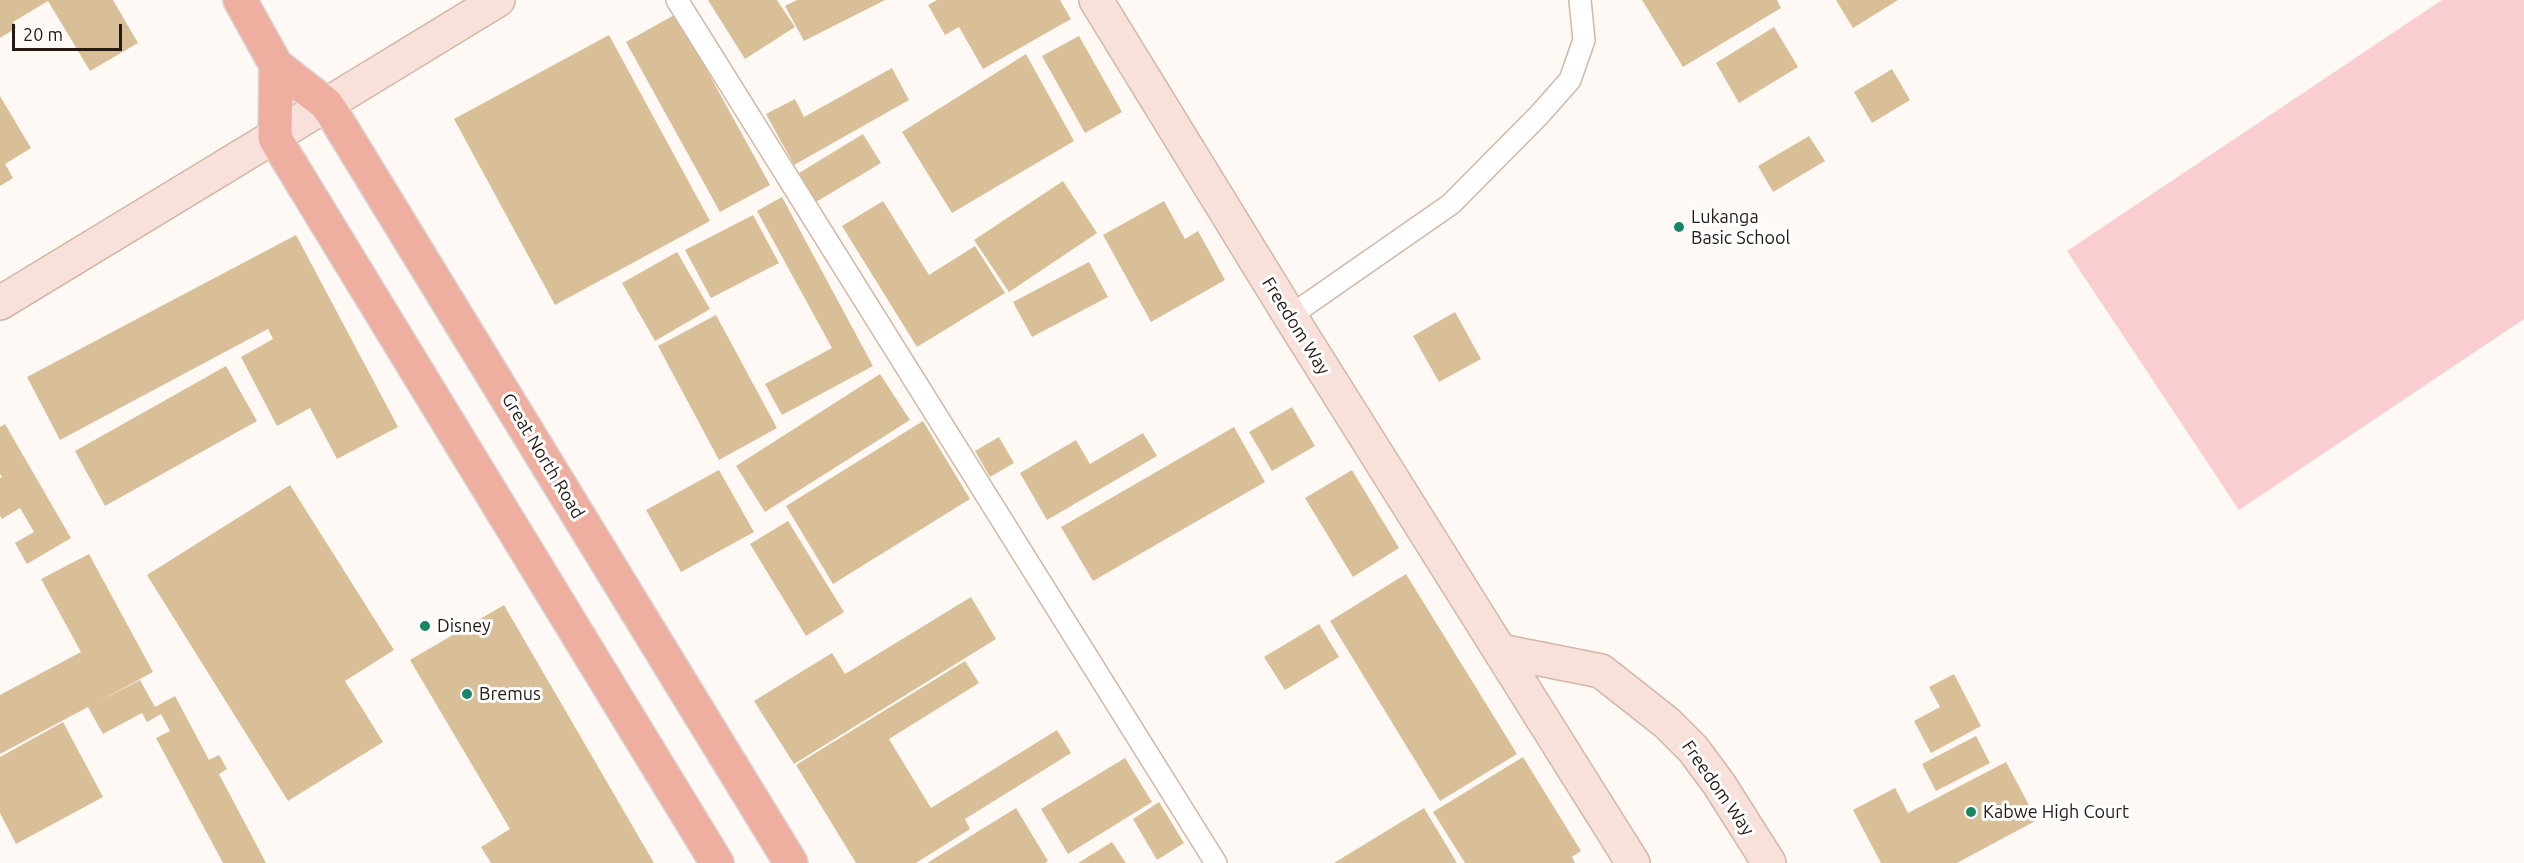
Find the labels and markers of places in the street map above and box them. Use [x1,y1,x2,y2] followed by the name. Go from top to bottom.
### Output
[1691,206,1790,248] place label: Lukanga Basic School
[1672,220,1686,234] marker: Lukanga Basic School
[437,615,491,637] place label: Disney
[418,619,432,633] marker: Disney
[479,683,541,705] place label: Bremus
[460,687,474,701] marker: Bremus
[1983,801,2129,823] place label: Kabwe High Court
[1964,805,1978,819] marker: Kabwe High Court

